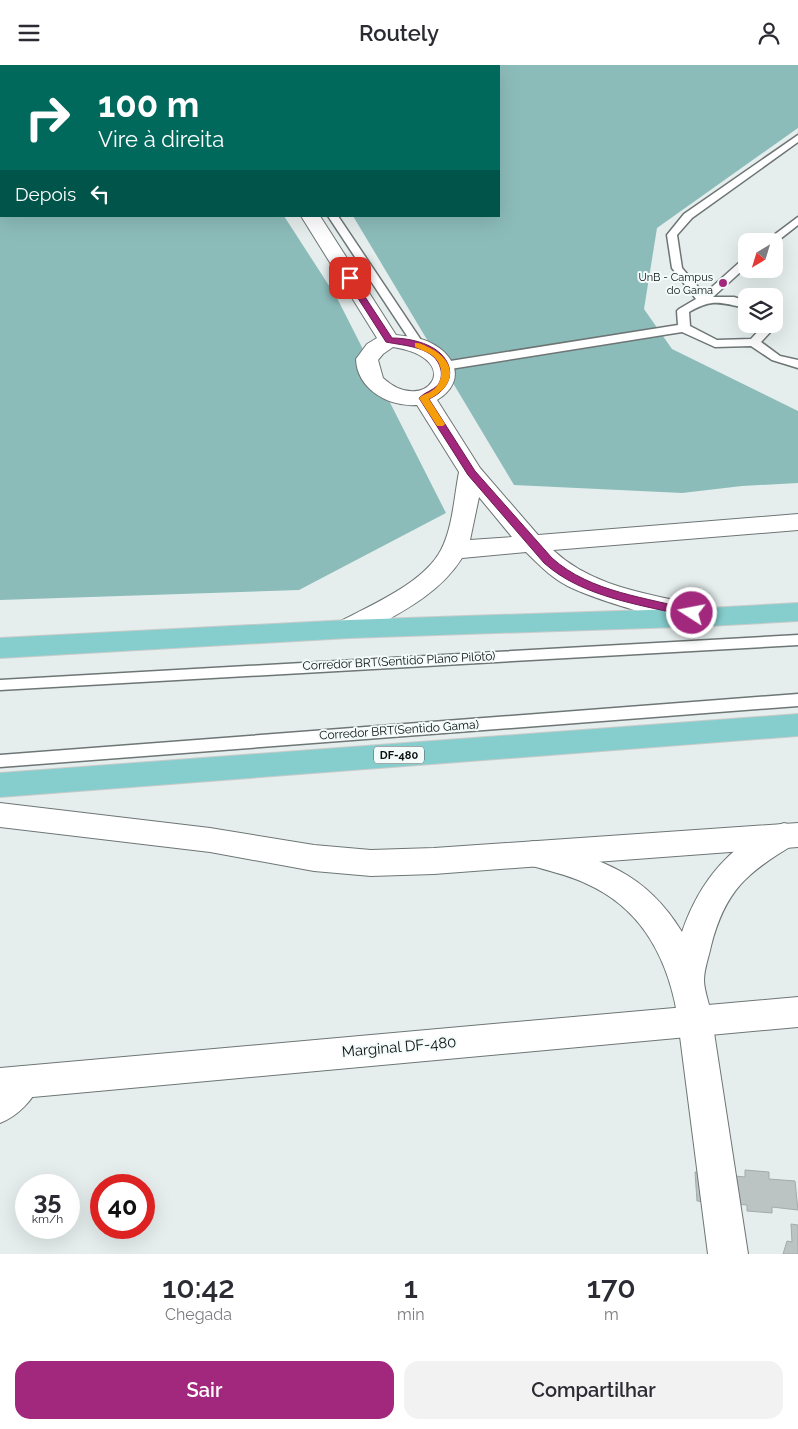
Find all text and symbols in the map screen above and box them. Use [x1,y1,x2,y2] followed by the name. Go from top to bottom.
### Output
[15,19,43,47] icon: menu
[755,19,783,47] icon: person
[359,20,439,46] text: Routely
[98,84,199,125] text: 100 m
[15,85,80,150] icon: right
[98,126,224,152] text: Vire à direita
[86,180,114,208] icon: left
[15,183,76,205] text: Depois
[738,233,782,277] north arrow
[738,233,783,333] map controls
[329,257,371,299] pin
[336,264,364,292] icon: arrive
[638,271,713,297] place label: UnB - Campus do Gama
[717,277,729,289] marker: UnB - Campus do Gama
[738,288,783,333] button: layers
[665,586,717,638] position arrow
[302,649,496,673] street label: Corredor BRT(Sentido Plano Piloto)
[319,717,479,743] street label: Corredor BRT(Sentido Gama)
[374,747,424,763] road number: DF-480
[341,1033,457,1061] street label: Marginal DF-480
[90,1174,155,1239] speed limit sign: 40
[34,1185,61,1215] text: 35
[32,1212,63,1226] text: km/h
[162,1270,235,1305] text: 10:42
[404,1270,418,1305] text: 1
[587,1270,636,1305] text: 170
[165,1305,232,1324] text: Chegada
[397,1305,425,1324] text: min
[604,1305,619,1324] text: m
[15,1361,394,1419] button: Sair
[404,1361,783,1419] button: Compartilhar

